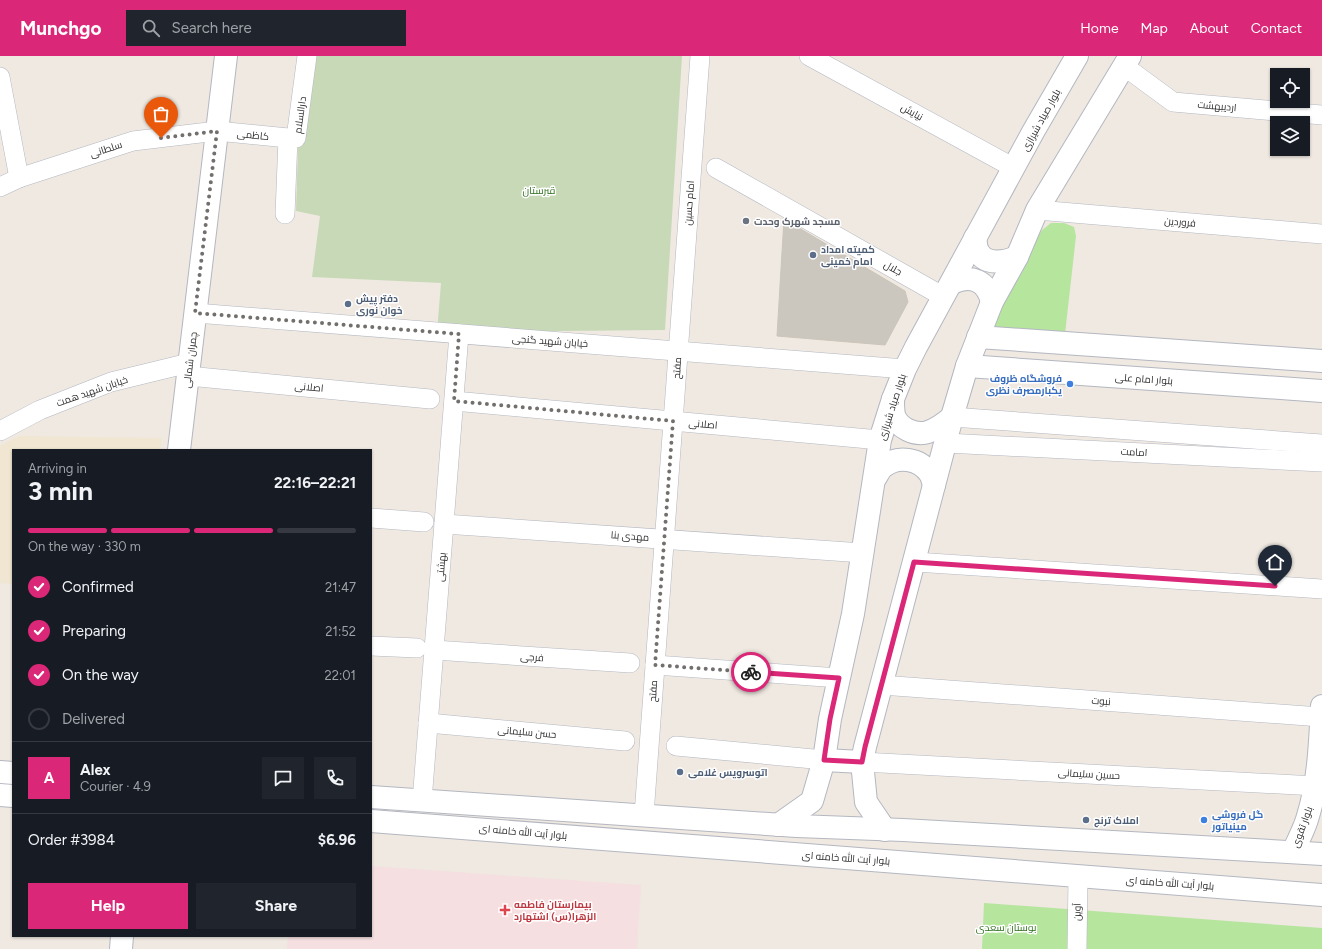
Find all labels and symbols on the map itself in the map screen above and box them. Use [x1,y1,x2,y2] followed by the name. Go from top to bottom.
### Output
[1019,87,1063,153] street label: بلوار صیاد شیرازی
[291,96,310,134] street label: دارالسلام
[144,97,178,138] pin
[1197,98,1237,114] street label: اردیبهشت
[898,101,926,123] street label: نیایش
[236,127,270,143] street label: کاظمی
[88,138,124,160] street label: سلطانی
[681,180,698,226] street label: امام حسین
[523,184,555,197] park label: قبرستان
[1164,214,1196,230] street label: فروردین
[754,215,840,228] place label: مسجد شهرک وحدت
[741,216,751,226] marker: مسجد شهرک وحدت
[821,243,875,269] place label: کمیته امداد امام خمینی
[808,250,818,260] marker: کمیته امداد امام خمینی
[882,258,904,278] street label: جلال
[356,292,403,317] place label: دفتر پیش خوان نوری
[343,299,353,309] marker: دفتر پیش خوان نوری
[180,331,200,389] street label: چمران شمالی
[511,332,589,350] street label: خیابان شهید گنجی
[670,357,684,379] street label: مفتح
[1115,370,1173,389] street label: بلوار امام علی
[875,372,909,442] street label: بلوار صیاد شیرازی
[986,372,1062,397] place label: فروشگاه ظروف یکبارمصرف نظری
[55,373,129,409] street label: خیابان شهید همت
[294,379,324,395] street label: اصلانی
[1065,379,1075,389] marker: فروشگاه ظروف یکبارمصرف نظری
[688,416,718,432] street label: اصلانی
[1120,445,1148,459] street label: امامت
[610,528,650,544] street label: مهدی بنا
[1258,545,1292,586] pin
[433,552,449,582] street label: بهشتی
[520,650,544,664] street label: فرجی
[731,652,771,692] courier
[646,680,660,702] street label: مفتح
[1091,694,1111,708] street label: نبوت
[497,723,557,741] street label: حسن سلیمانی
[688,766,768,779] place label: اتوسرویس غلامی
[1058,766,1120,782] street label: حسین سلیمانی
[675,767,685,777] marker: اتوسرویس غلامی
[1289,805,1315,849] street label: بلوار تقوی
[1211,808,1263,833] place label: گل فروشی مینیاتور
[1094,814,1139,828] place label: املاک ترنج
[1081,815,1091,825] marker: املاک ترنج
[1199,815,1209,825] marker: گل فروشی مینیاتور
[478,821,568,842] street label: بلوار آیت الله خامنه ای
[801,847,891,868] street label: بلوار آیت الله خامنه ای
[1125,872,1215,893] street label: بلوار آیت الله خامنه ای
[514,898,596,923] place label: بیمارستان فاطمه الزهرا(س) اشتهارد
[1070,903,1084,921] street label: آوین
[499,904,511,916] marker: بیمارستان فاطمه الزهرا(س) اشتهارد
[976,921,1036,934] park label: بوستان سعدی

